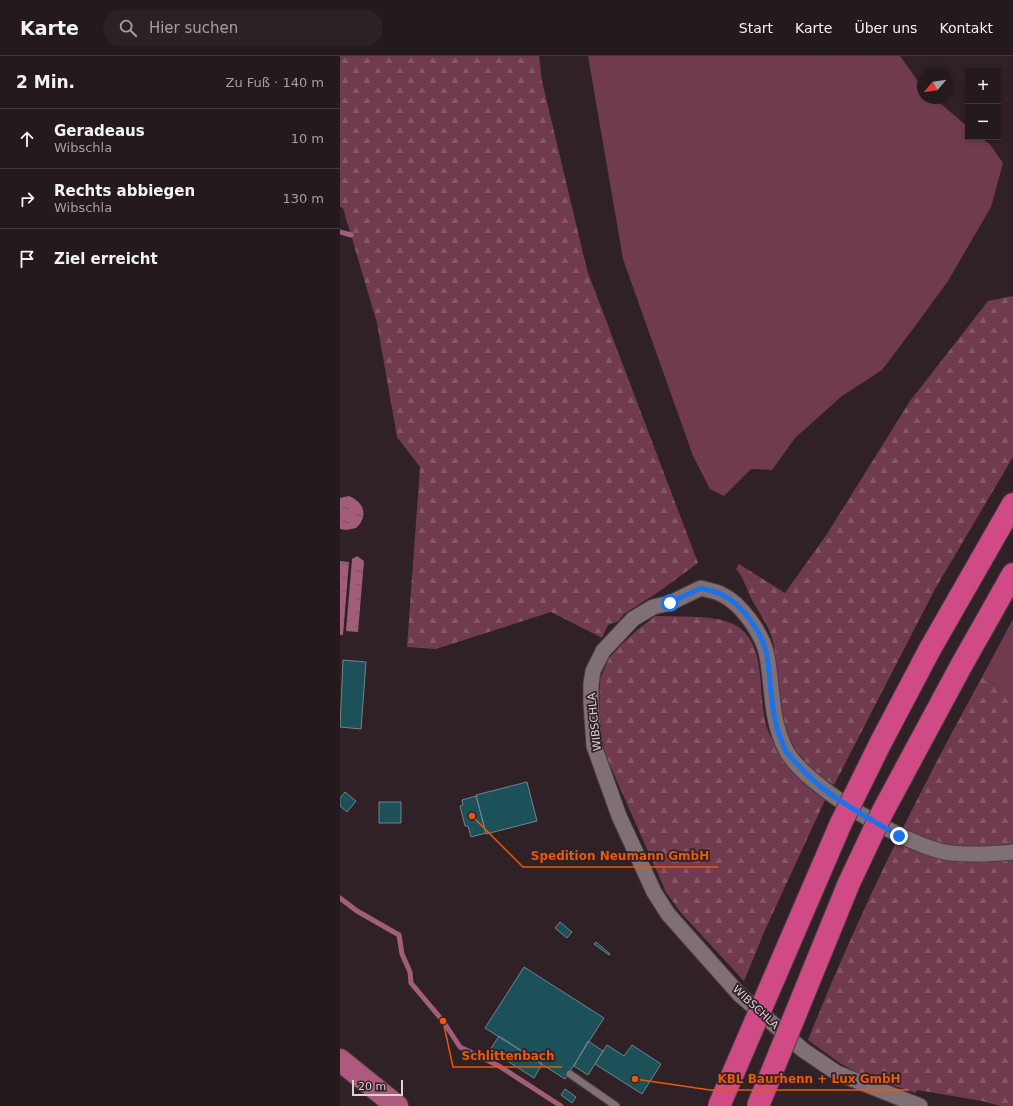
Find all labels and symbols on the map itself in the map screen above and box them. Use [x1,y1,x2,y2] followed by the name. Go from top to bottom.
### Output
[917,68,953,104] north arrow
[661,594,679,612] route start
[585,692,604,752] street label: WIBSCHLA
[890,827,908,845] route end
[523,843,718,867] callout: Spedition Neumann GmbH
[531,849,709,863] text: Spedition Neumann GmbH
[730,983,782,1032] street label: WIBSCHLA
[453,1043,562,1067] callout: Schlittenbach
[461,1049,555,1063] text: Schlittenbach
[710,1066,909,1090] callout: KBL Baurhenn + Lux GmbH
[717,1072,901,1086] text: KBL Baurhenn + Lux GmbH
[352,1078,403,1097] scale bar

